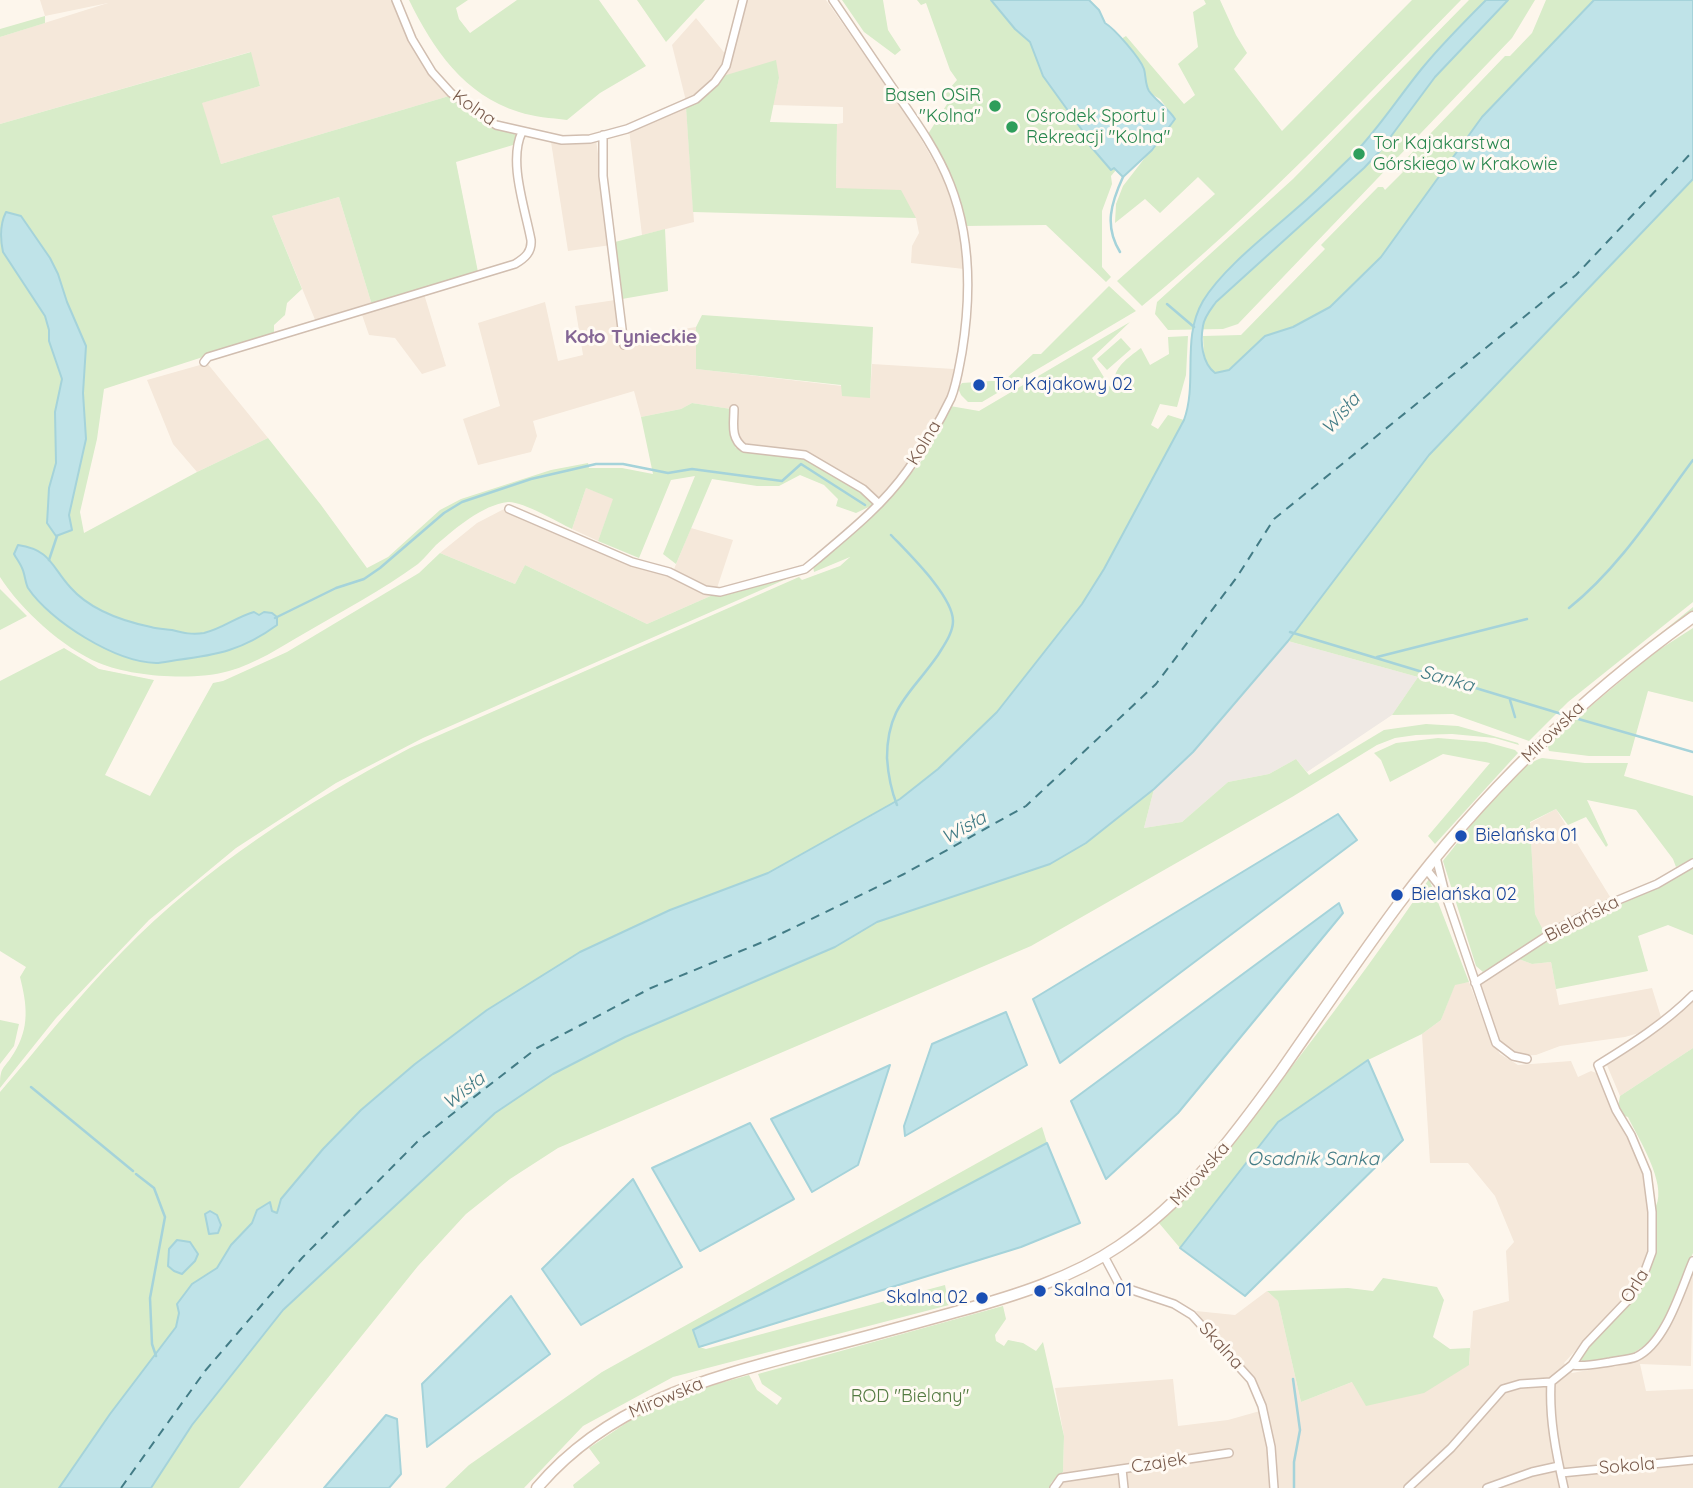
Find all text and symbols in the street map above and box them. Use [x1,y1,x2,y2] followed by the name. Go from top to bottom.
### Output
[448,85,500,131] street label: Kolna
[885,85,981,128] place label: Basen OSiR "Kolna"
[987,98,1003,114] marker: Basen OSiR "Kolna"
[1026,106,1170,148] place label: Ośrodek Sportu i Rekreacji "Kolna"
[1004,119,1020,135] marker: Ośrodek Sportu i Rekreacji "Kolna"
[1373,133,1558,176] place label: Tor Kajakarstwa Górskiego w Krakowie
[1351,146,1367,162] marker: Tor Kajakarstwa Górskiego w Krakowie
[565,326,697,348] district label: Koło Tynieckie
[993,374,1133,396] place label: Tor Kajakowy 02
[971,377,987,393] marker: Tor Kajakowy 02
[1317,389,1365,439] water label: Wisła
[902,417,946,469] street label: Kolna
[1418,660,1476,698] water label: Sanka
[1517,697,1589,767] street label: Mirowska
[938,807,990,849] water label: Wisła
[1475,825,1577,847] place label: Bielańska 01
[1453,828,1469,844] marker: Bielańska 01
[1411,884,1517,906] place label: Bielańska 02
[1389,887,1405,903] marker: Bielańska 02
[1541,891,1623,947] street label: Bielańska
[438,1067,490,1115] water label: Wisła
[1166,1138,1234,1210] street label: Mirowska
[1247,1148,1379,1170] water label: Osadnik Sanka
[1616,1265,1654,1307] street label: Orla
[1054,1280,1132,1302] place label: Skalna 01
[1032,1283,1048,1299] marker: Skalna 01
[886,1287,968,1309] place label: Skalna 02
[974,1290,990,1306] marker: Skalna 02
[1194,1318,1248,1374] street label: Skalna
[626,1373,706,1423] street label: Mirowska
[851,1386,969,1408] park label: ROD "Bielany"
[1130,1448,1188,1478] street label: Czajek
[1598,1453,1656,1479] street label: Sokola

